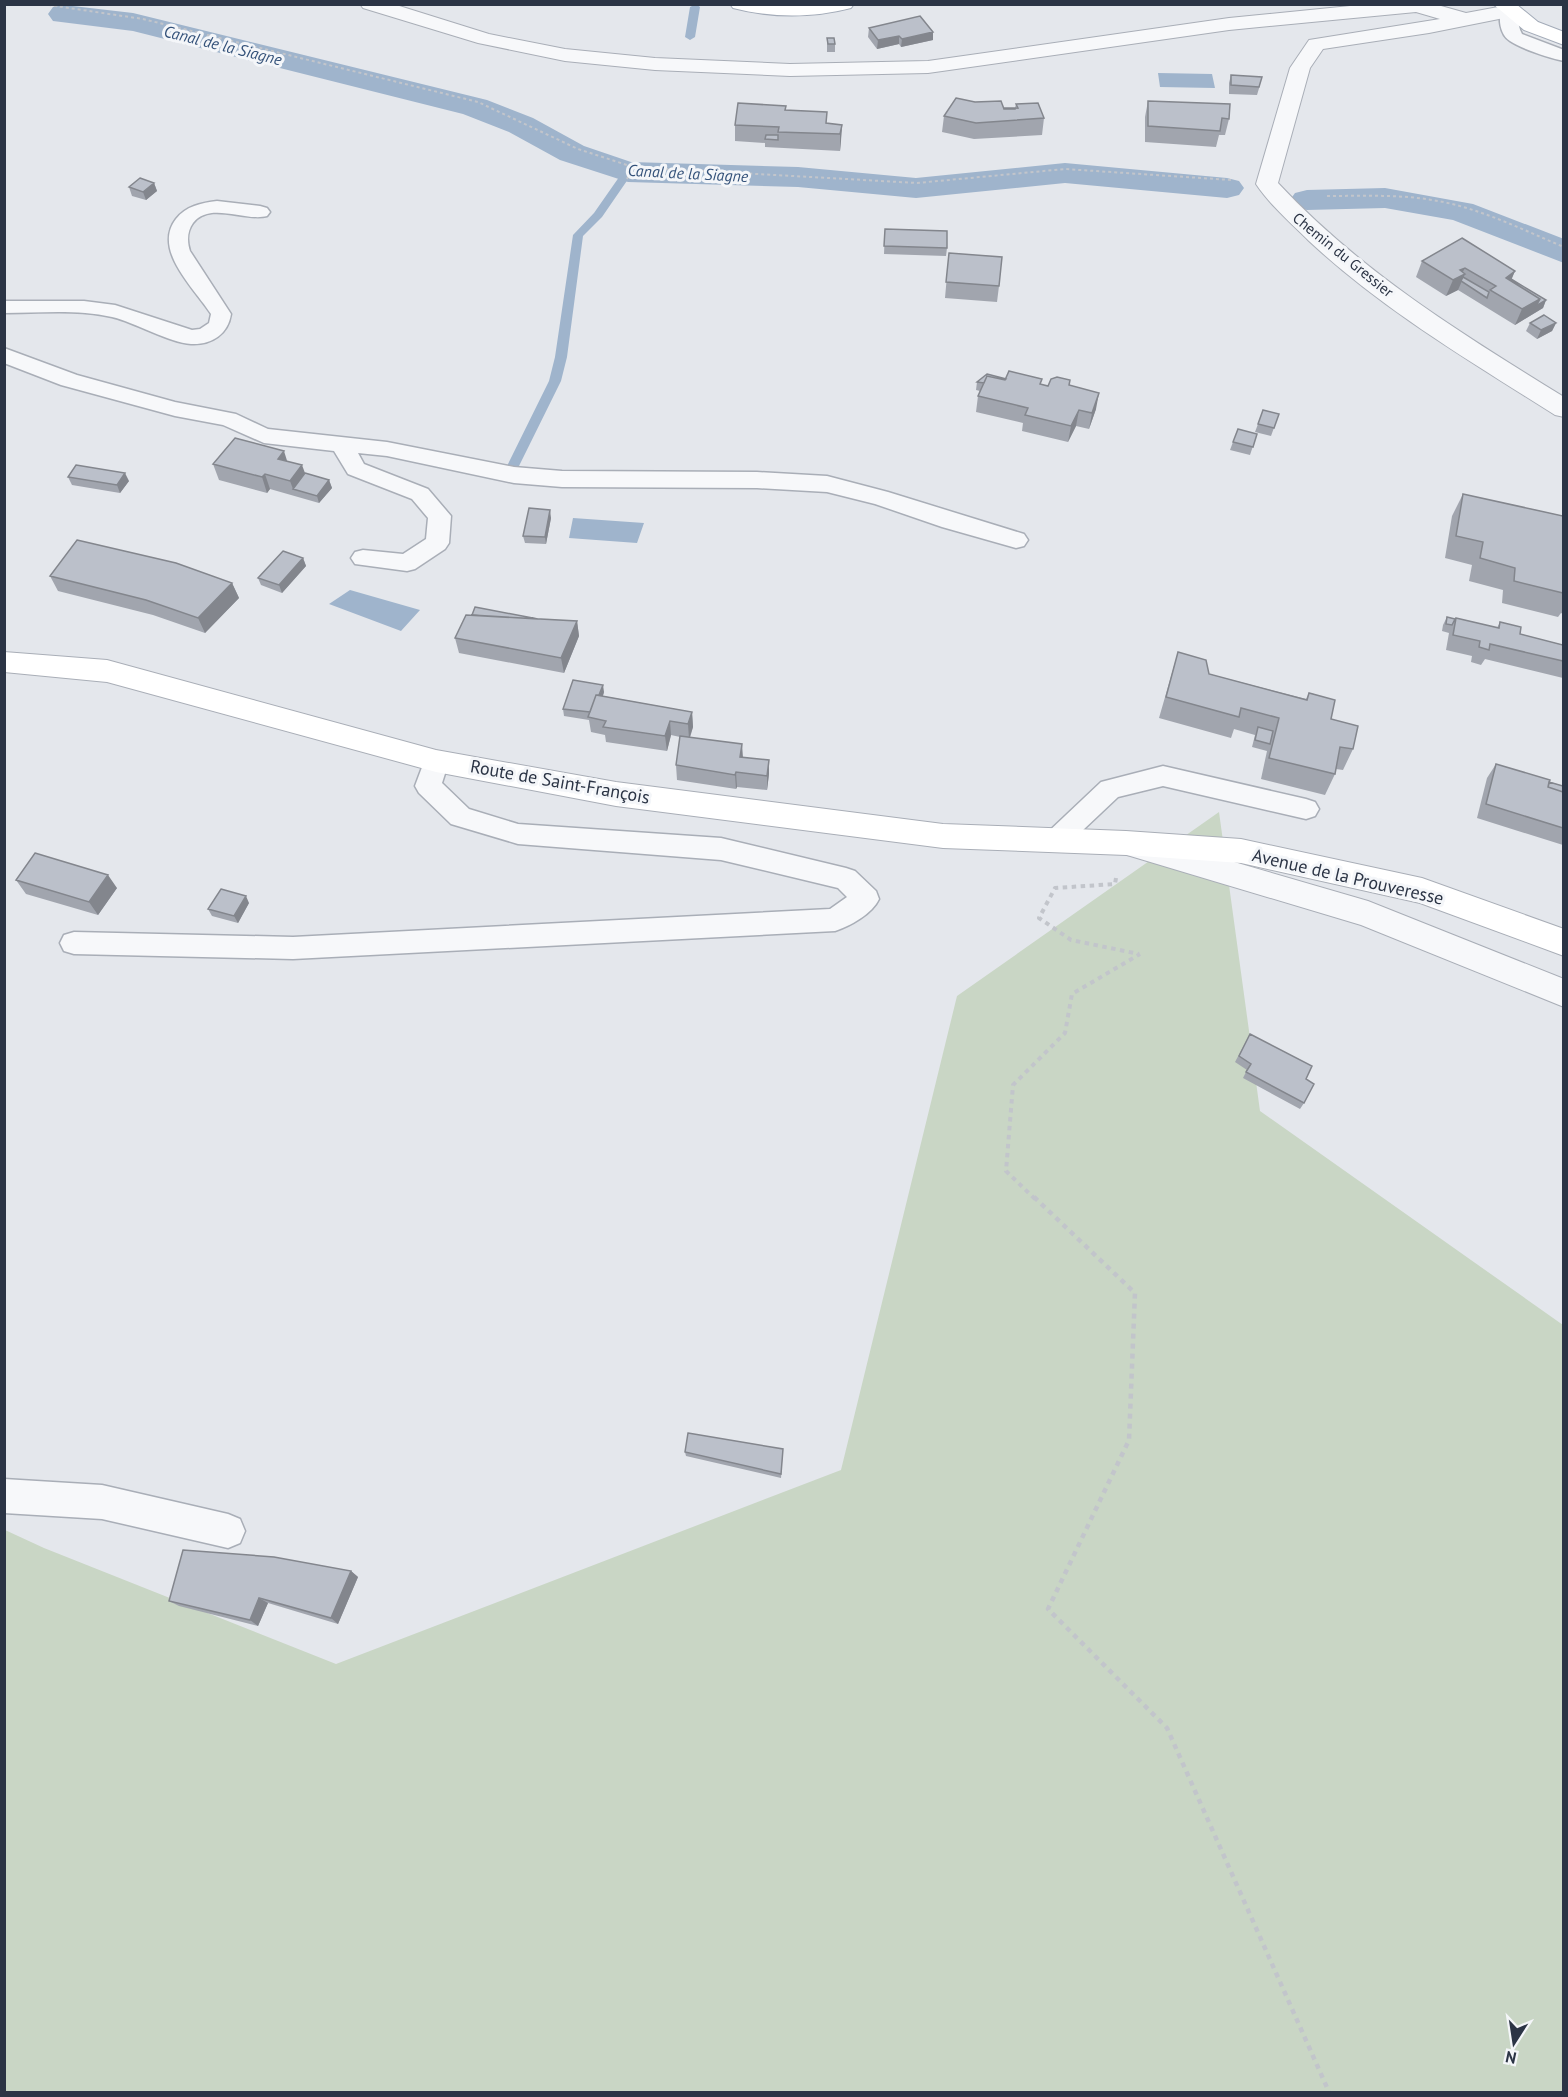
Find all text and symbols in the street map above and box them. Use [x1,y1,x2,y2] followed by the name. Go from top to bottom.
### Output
[162,21,285,69] water label: Canal de la Siagne
[627,160,749,186] water label: Canal de la Siagne
[1289,208,1398,301] street label: Chemin du Gressier
[469,754,652,809] street label: Route de Saint-François
[1250,843,1446,910] street label: Avenue de la Prouveresse
[1484,2013,1544,2073] north arrow
[1504,2047,1518,2069] text: N

